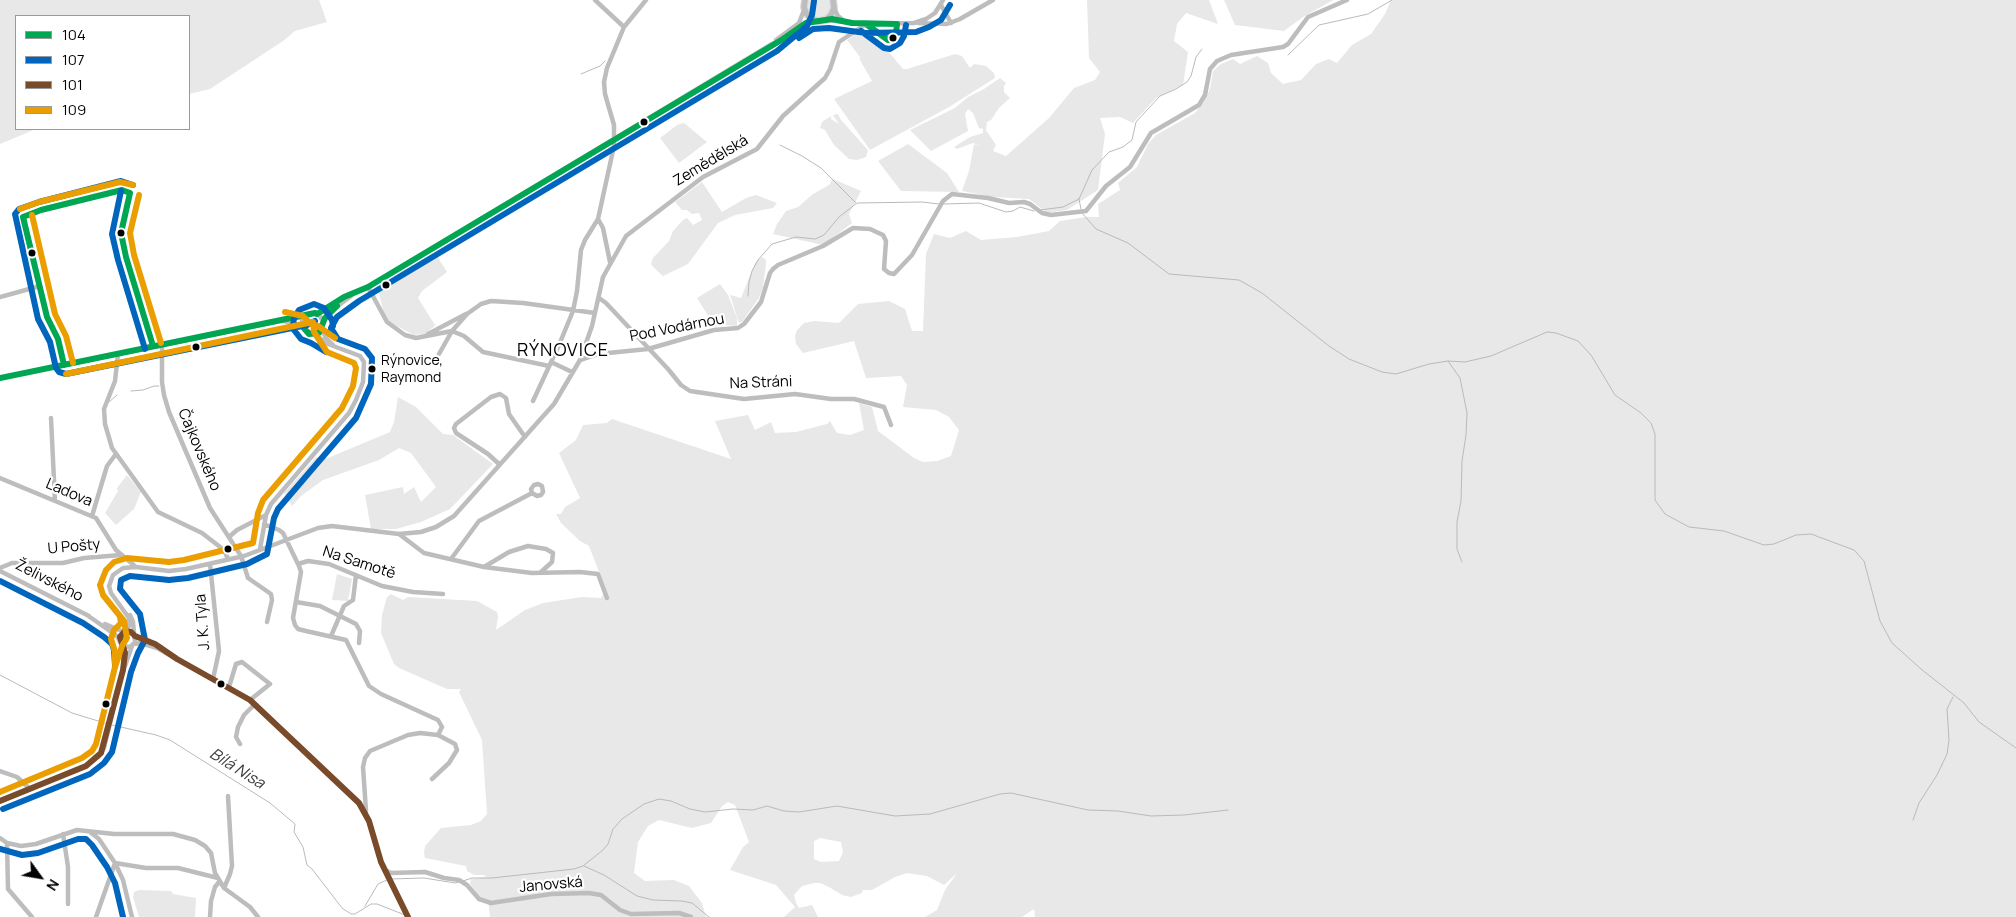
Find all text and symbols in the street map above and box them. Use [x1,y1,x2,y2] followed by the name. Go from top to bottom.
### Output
[15,15,190,130] legend
[62,24,86,45] text: 104
[888,33,898,43] unlabelled marker
[62,49,85,70] text: 107
[62,74,83,95] text: 101
[62,99,86,120] text: 109
[639,117,649,127] unlabelled marker
[670,132,752,190] street label: Zemědělská
[116,228,126,238] unlabelled marker
[27,248,37,258] unlabelled marker
[381,280,391,290] unlabelled marker
[628,310,726,346] street label: Pod Vodárnou
[516,340,610,362] district label: RÝNOVICE
[191,342,201,352] unlabelled marker
[381,353,443,386] place label: Rýnovice, Raymond
[367,364,377,374] marker: Rýnovice, Raymond
[729,373,793,393] street label: Na Stráni
[174,406,224,494] street label: Čajkovského
[43,475,95,511] street label: Ladova
[47,536,101,558] street label: U Pošty
[320,543,398,583] street label: Na Samotě
[223,544,233,554] unlabelled marker
[12,556,86,606] street label: Želivského
[192,593,214,651] street label: J. K. Tyla
[216,679,226,689] unlabelled marker
[101,699,111,709] unlabelled marker
[206,745,268,793] water label: Bílá Nisa
[15,852,65,902] north arrow
[518,873,584,897] street label: Janovská
[42,876,64,895] text: N

